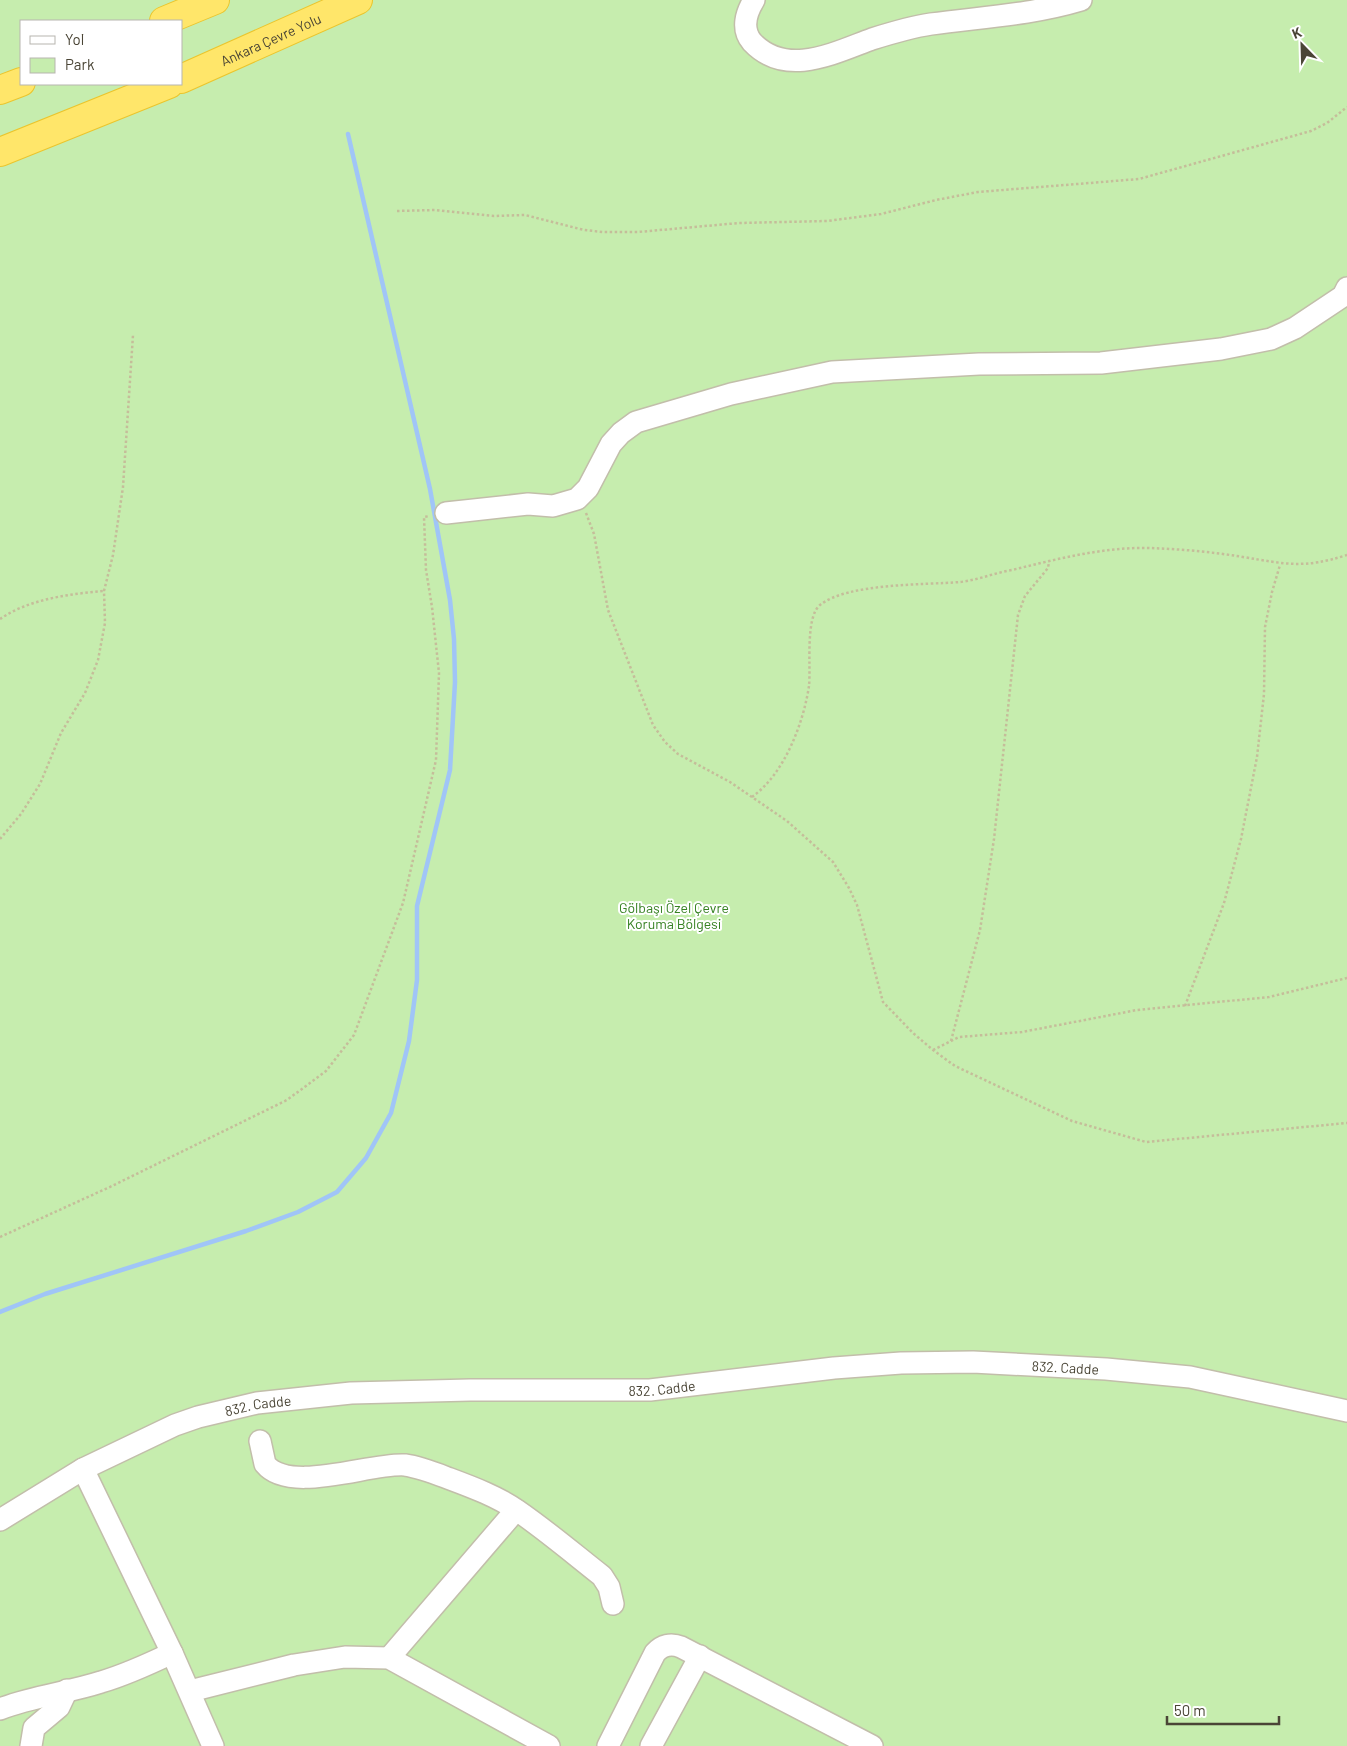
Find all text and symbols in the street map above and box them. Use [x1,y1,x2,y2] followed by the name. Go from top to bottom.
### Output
[218,9,323,69] street label: Ankara Çevre Yolu
[20,20,182,85] legend
[1277,20,1327,70] north arrow
[1289,23,1304,42] text: K
[65,30,84,48] text: Yol
[65,55,95,73] text: Park
[619,899,729,932] park label: Gölbaşı Özel Çevre Koruma Bölgesi
[1031,1357,1099,1377] street label: 832. Cadde
[628,1376,696,1399] street label: 832. Cadde
[223,1391,292,1419] street label: 832. Cadde
[1167,1694,1280,1726] scale bar
[1174,1701,1206,1719] text: 50 m

